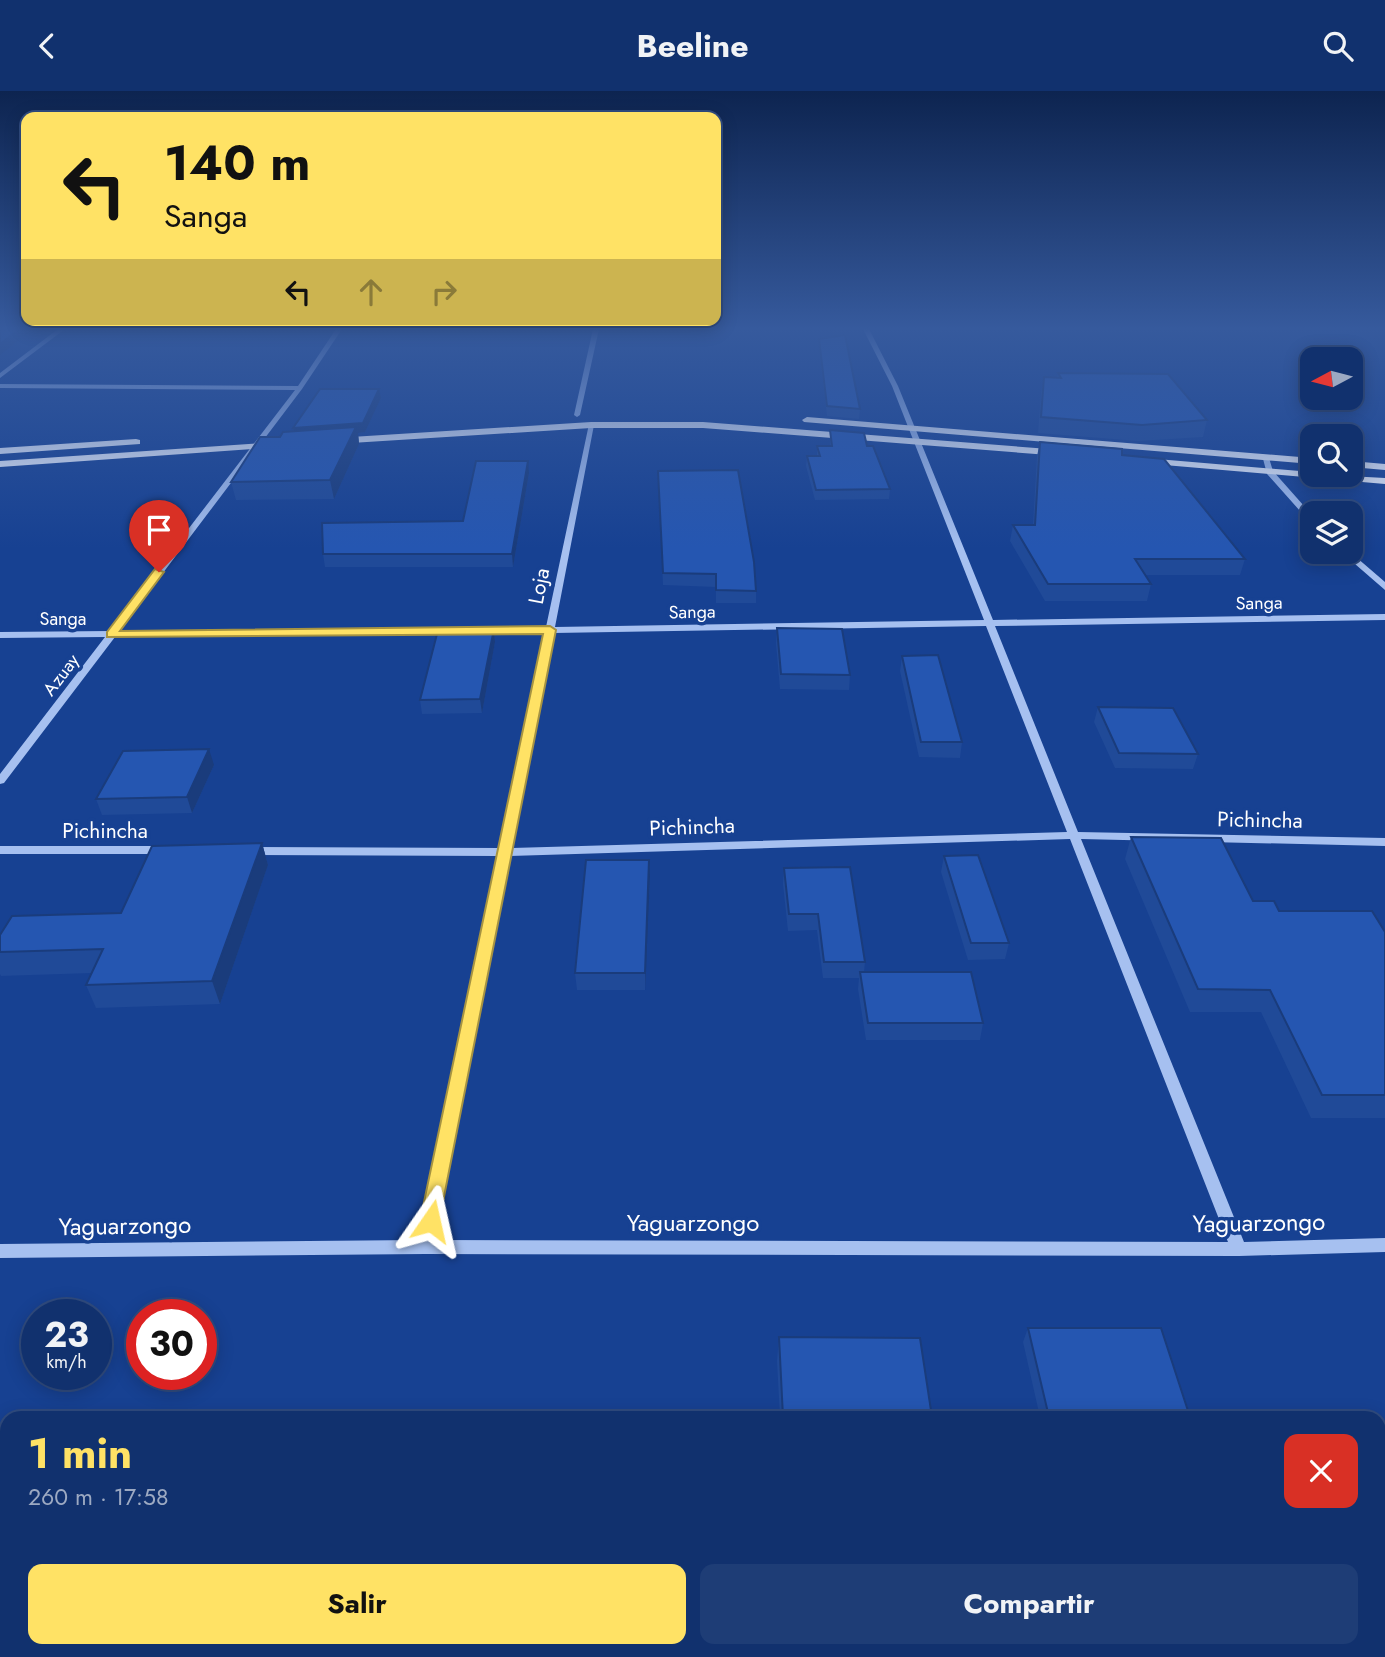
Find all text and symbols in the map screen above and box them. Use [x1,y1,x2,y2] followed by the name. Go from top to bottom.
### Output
[636,23,749,69] text: Beeline
[28,27,66,65] icon: back
[1319,27,1357,65] icon: search
[164,128,310,198] text: 140 m
[49,140,140,231] icon: left
[164,193,247,239] text: Sanga
[279,273,317,311] icon: left
[352,273,390,311] icon: ahead
[425,273,463,311] icon: right
[1300,347,1363,409] north arrow
[1300,347,1363,564] map controls
[1300,424,1363,487] button: search
[129,500,189,572] pin
[1300,501,1363,564] button: layers
[140,511,178,549] icon: arrive
[521,565,557,607] street label: Loja
[1235,590,1283,616] street label: Sanga
[668,599,716,625] street label: Sanga
[40,606,86,632] street label: Sanga
[37,648,86,702] street label: Azuay
[1217,804,1303,836] street label: Pichincha
[649,811,735,843] street label: Pichincha
[62,816,148,846] street label: Pichincha
[394,1184,468,1258] position arrow
[1192,1204,1326,1241] street label: Yaguarzongo
[627,1205,759,1240] street label: Yaguarzongo
[58,1207,192,1244] street label: Yaguarzongo
[126,1299,217,1390] speed limit sign: 30
[44,1310,89,1360] text: 23
[46,1349,87,1375] text: km/h
[28,1423,132,1484] text: 1 min
[1284,1434,1358,1508] button: close
[28,1480,169,1514] text: 260 m · 17:58
[28,1564,686,1644] button: Salir
[700,1564,1358,1644] button: Compartir

